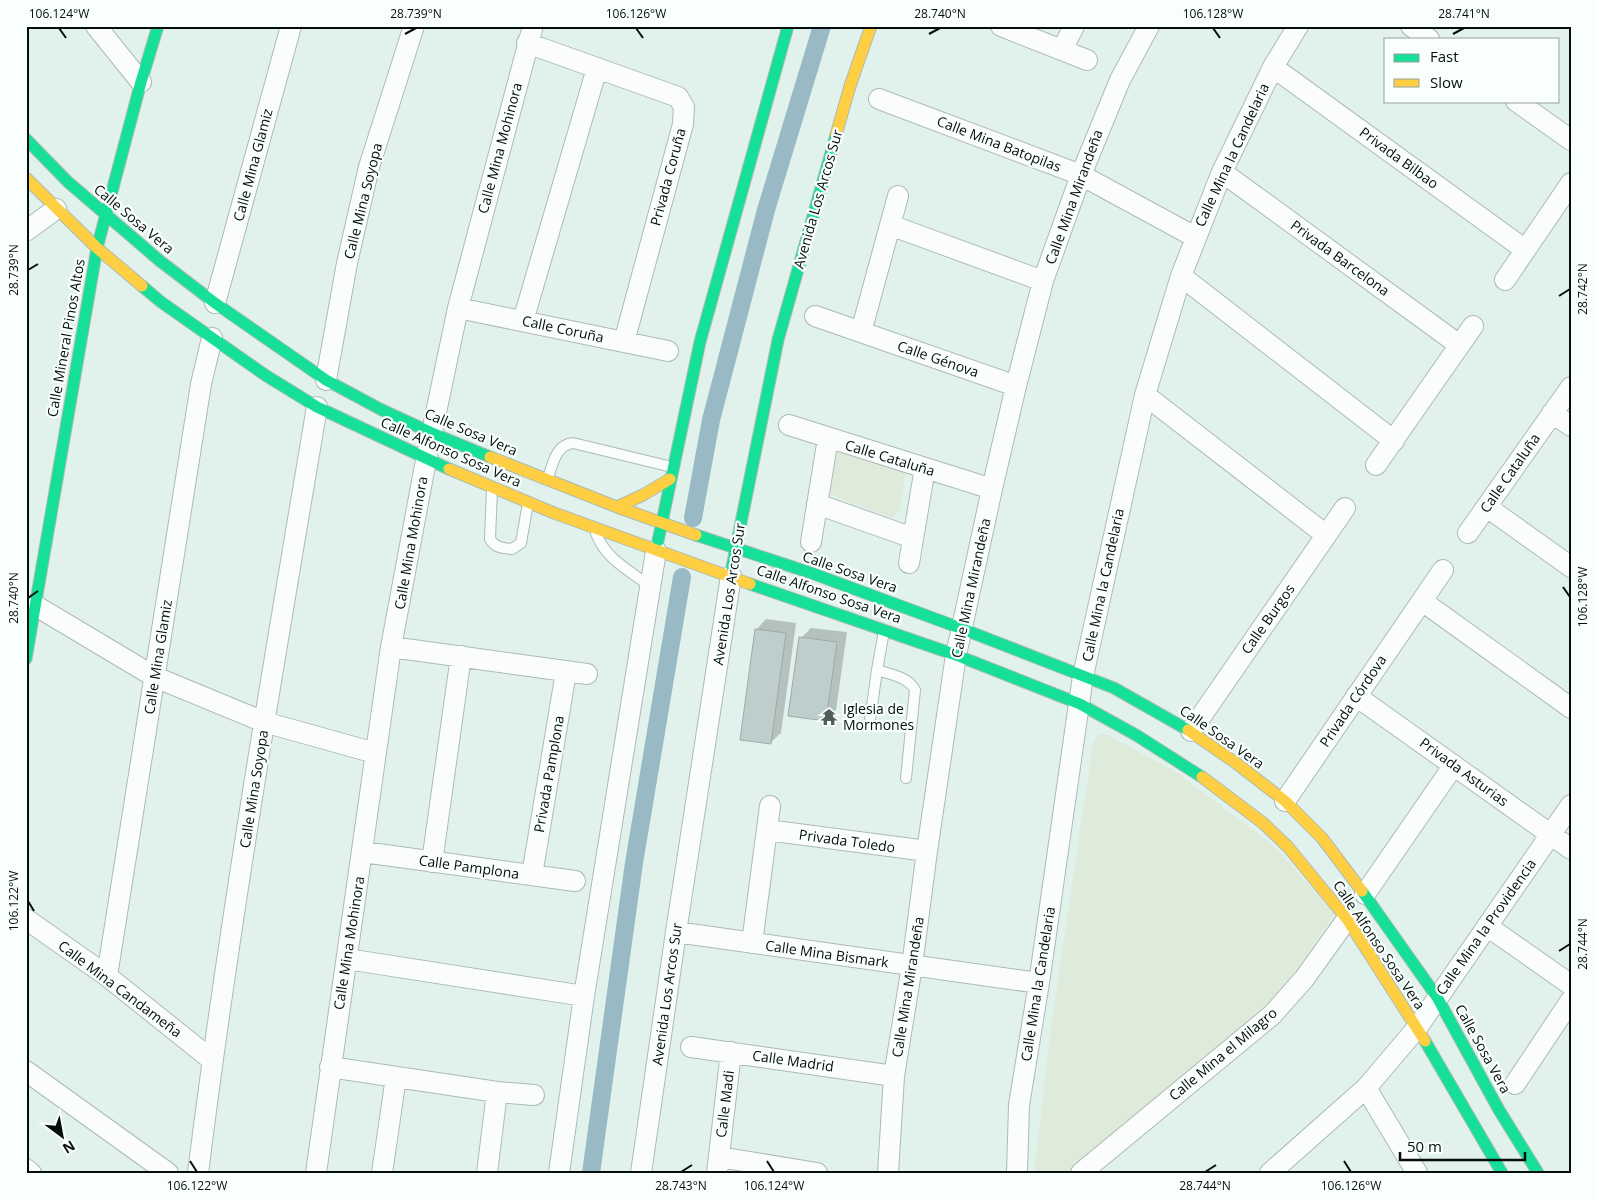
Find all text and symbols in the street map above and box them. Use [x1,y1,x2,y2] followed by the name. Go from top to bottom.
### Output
[29,5,89,22] text: 106.124°W
[390,5,442,22] text: 28.739°N
[606,5,666,22] text: 106.126°W
[914,5,966,22] text: 28.740°N
[1183,5,1243,22] text: 106.128°W
[1438,5,1490,22] text: 28.741°N
[1384,38,1560,102] legend
[1430,46,1459,66] text: Fast
[1430,72,1463,92] text: Slow
[473,80,526,215] street label: Calle Mina Mohinora
[1190,80,1273,230] street label: Calle Mina la Candelaria
[228,106,277,223] street label: Calle Mina Glamiz
[934,111,1064,176] street label: Calle Mina Batopilas
[1356,122,1443,193] street label: Privada Bilbao
[645,126,690,228] street label: Privada Coruña
[789,127,847,271] street label: Avenida Los Arcos Sur
[1040,127,1107,267] street label: Calle Mina Mirandeña
[339,141,386,261] street label: Calle Mina Soyopa
[90,180,178,258] street label: Calle Sosa Vera
[1287,215,1394,300] street label: Privada Barcelona
[5,244,22,296] text: 28.739°N
[42,257,89,418] street label: Calle Mineral Pinos Altos
[1574,263,1591,315] text: 28.742°N
[520,311,606,346] street label: Calle Coruña
[895,336,981,381] street label: Calle Génova
[422,403,521,460] street label: Calle Sosa Vera
[378,412,524,491] street label: Calle Alfonso Sosa Vera
[1475,429,1544,516] street label: Calle Cataluña
[843,435,937,480] street label: Calle Cataluña
[389,475,432,611] street label: Calle Mina Mohinora
[1077,507,1128,663] street label: Calle Mina la Candelaria
[946,516,995,659] street label: Calle Mina Mirandeña
[708,521,749,666] street label: Avenida Los Arcos Sur
[800,546,900,597] street label: Calle Sosa Vera
[754,560,904,627] street label: Calle Alfonso Sosa Vera
[1574,567,1591,627] text: 106.128°W
[5,572,22,624] text: 28.740°N
[1237,580,1299,657] street label: Calle Burgos
[139,598,176,716] street label: Calle Mina Glamiz
[1315,651,1390,750] street label: Privada Córdova
[843,699,915,734] place label: Iglesia de Mormones
[1176,700,1268,773] street label: Calle Sosa Vera
[819,707,839,727] temple icon: Iglesia de Mormones
[529,714,568,834] street label: Privada Pamplona
[235,729,272,849] street label: Calle Mina Soyopa
[1416,733,1513,810] street label: Privada Asturias
[798,824,896,857] street label: Privada Toledo
[418,850,521,883] street label: Calle Pamplona
[1431,855,1540,999] street label: Calle Mina la Providencia
[5,871,22,931] text: 106.122°W
[329,875,368,1011] street label: Calle Mina Mohinora
[1329,876,1430,1013] street label: Calle Alfonso Sosa Vera
[1016,905,1059,1063] street label: Calle Mina la Candelaria
[887,915,928,1059] street label: Calle Mina Mirandeña
[1574,918,1591,970] text: 28.744°N
[647,921,686,1066] street label: Avenida Los Arcos Sur
[764,935,891,972] street label: Calle Mina Bismark
[55,936,186,1041] street label: Calle Mina Candameña
[1451,1001,1516,1097] street label: Calle Sosa Vera
[1165,1003,1281,1104] street label: Calle Mina el Milagro
[751,1045,835,1076] street label: Calle Madrid
[711,1069,738,1139] street label: Calle Madi
[38,1112,88,1162] north arrow
[1400,1129,1524,1161] scale bar
[59,1136,79,1159] text: N
[1407,1136,1442,1156] text: 50 m
[167,1177,227,1194] text: 106.122°W
[655,1177,707,1194] text: 28.743°N
[744,1177,804,1194] text: 106.124°W
[1179,1177,1231,1194] text: 28.744°N
[1321,1177,1381,1194] text: 106.126°W

